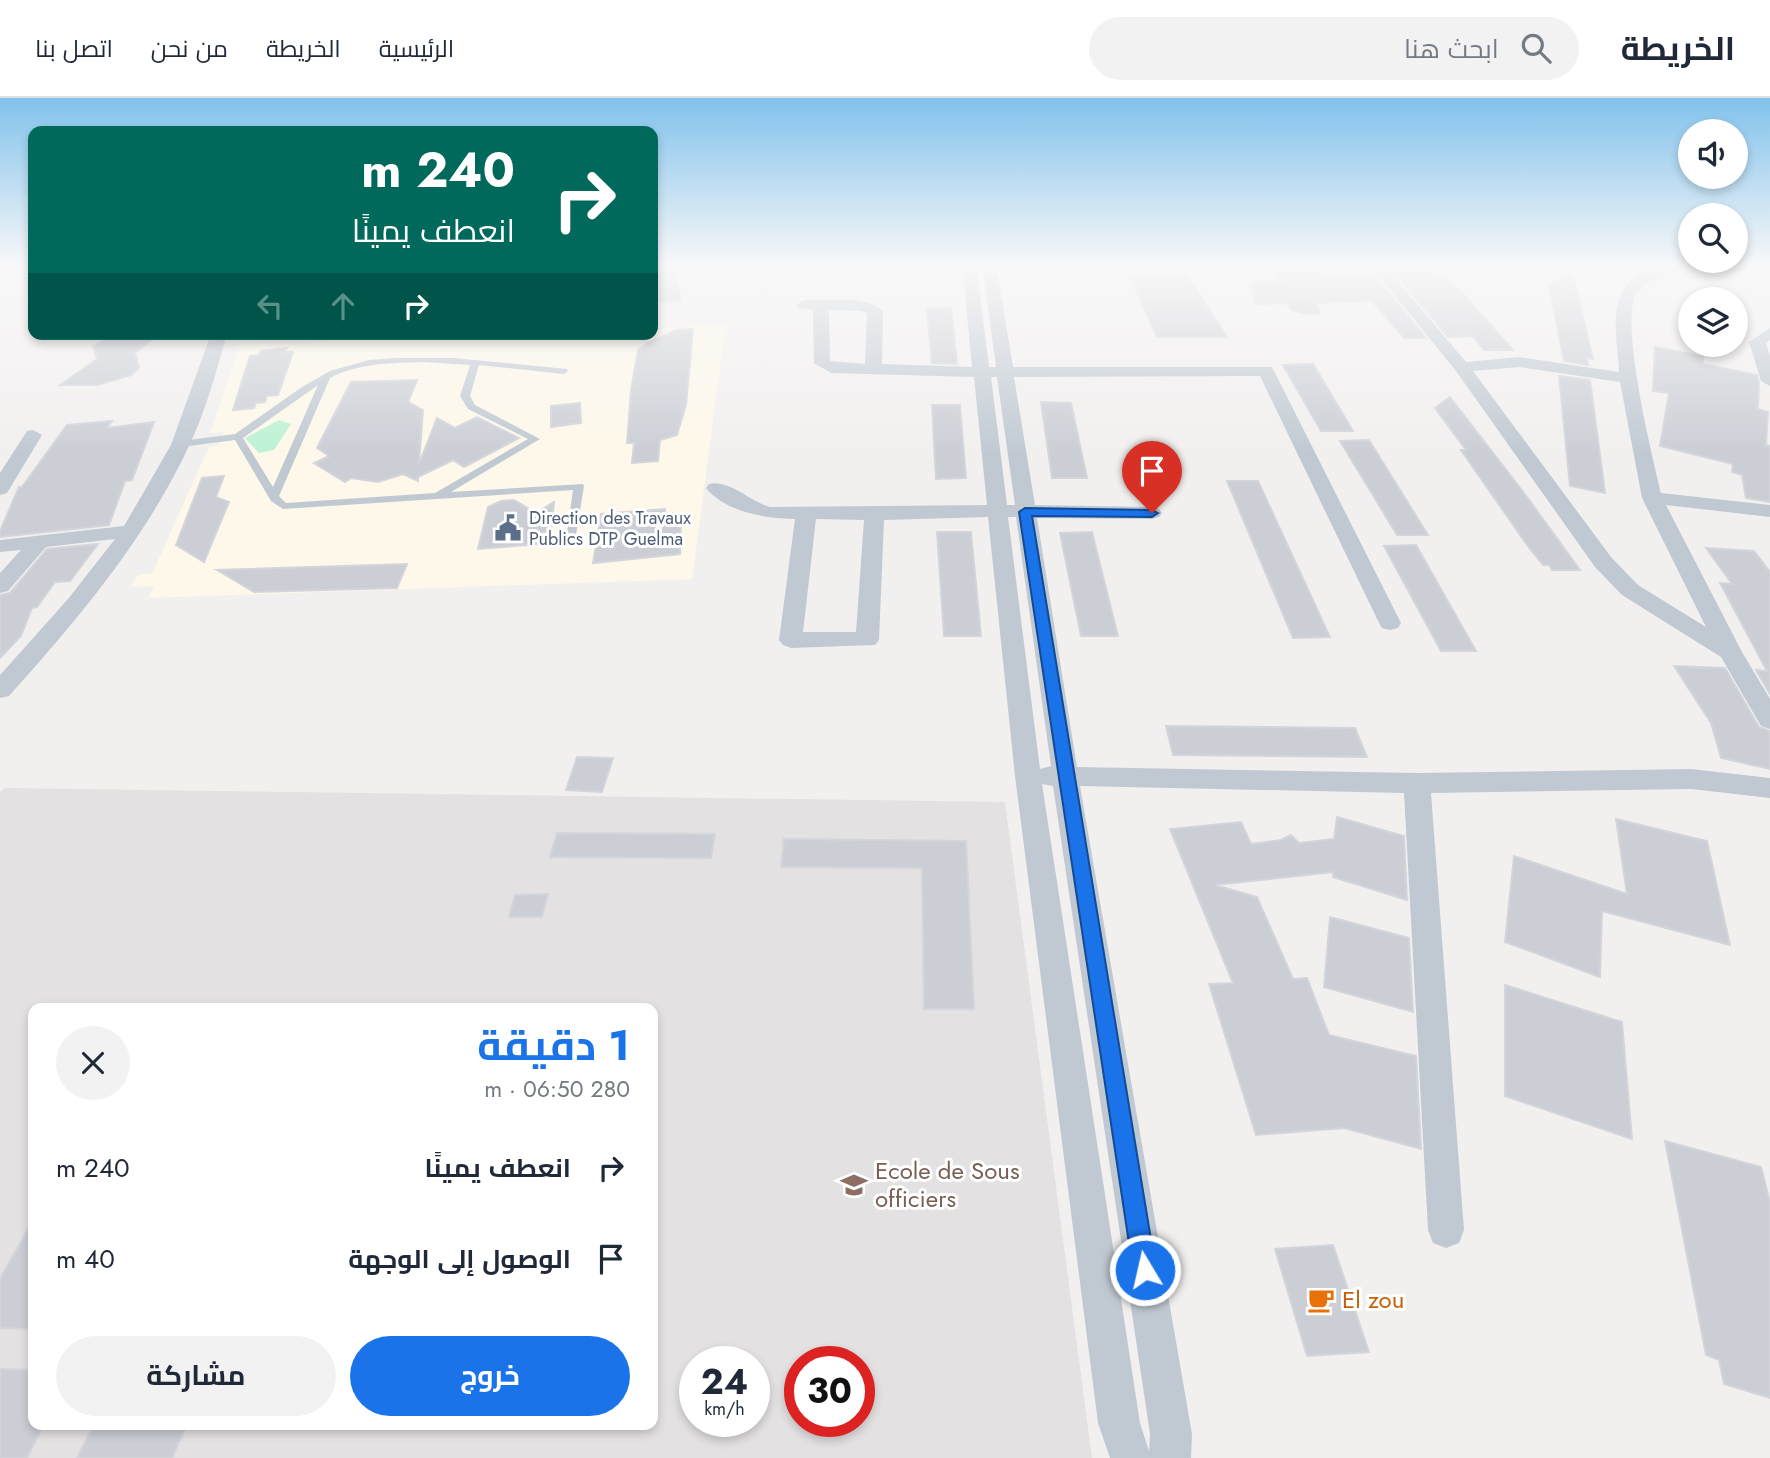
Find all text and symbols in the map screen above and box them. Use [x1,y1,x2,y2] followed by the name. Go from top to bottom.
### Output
[1089,17,1579,80] search box
[1621,25,1735,72] text: الخريطة
[1517,29,1555,67] icon: search
[1404,30,1499,68] text: ابحث هنا
[35,31,113,66] text: اتصل بنا
[151,31,228,66] text: من نحن
[266,31,341,66] text: الخريطة
[379,31,454,66] text: الرئيسية
[1678,119,1748,357] map controls
[1678,119,1748,189] button: sound
[361,135,515,205] text: 240 m
[539,154,630,245] icon: right
[1678,203,1748,273] button: search
[352,208,515,254] text: انعطف يمينًا
[251,287,289,325] icon: left
[324,287,362,325] icon: ahead
[397,287,435,325] icon: right
[1678,287,1748,357] button: layers
[1122,441,1182,513] pin
[1133,452,1171,490] icon: arrive
[529,505,691,552] place label: Direction des Travaux Publics DTP Guelma
[493,513,523,543] public building icon: Direction des Travaux Publics DTP Guelma
[477,1015,630,1076] text: 1 دقيقة
[56,1026,130,1100] button: close
[484,1072,630,1106] text: 280 m · 06:50
[56,1149,130,1187] text: 240 m
[425,1149,571,1187] text: انعطف يمينًا
[592,1149,630,1187] icon: right
[875,1153,1020,1216] place label: Ecole de Sous officiers
[839,1170,869,1200] school or university icon: Ecole de Sous officiers
[1108,1233,1182,1307] position arrow
[56,1240,115,1278] text: 40 m
[348,1240,571,1278] text: الوصول إلى الوجهة
[592,1240,630,1278] icon: arrive
[1342,1282,1404,1317] place label: El zou
[1306,1285,1336,1315] cafe icon: El zou
[56,1336,336,1416] button: مشاركة
[350,1336,630,1416] button: خروج
[784,1346,875,1437] speed limit sign: 30
[701,1357,748,1407] text: 24
[704,1396,745,1422] text: km/h

